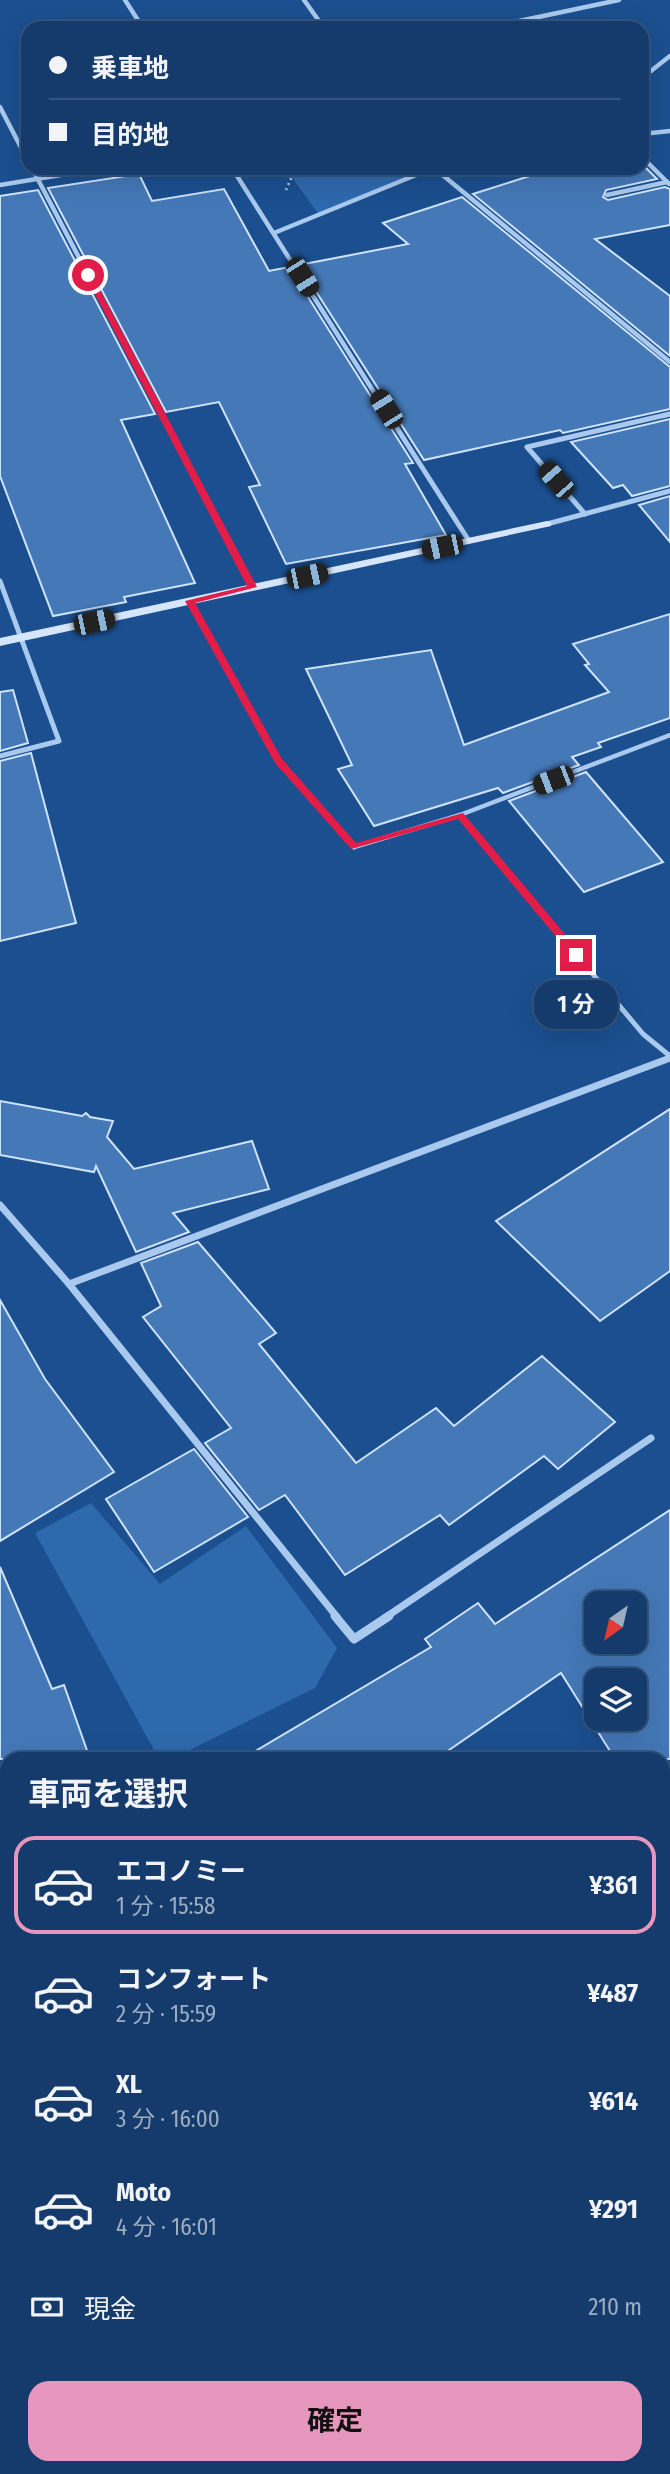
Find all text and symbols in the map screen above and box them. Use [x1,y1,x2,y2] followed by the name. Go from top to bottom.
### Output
[91,53,169,84] text: 乗車地
[91,120,169,151] text: 目的地
[282,254,323,300] car
[72,259,104,291] route start
[366,386,407,432] car
[535,457,578,503] car
[420,532,465,562] car
[285,561,330,591] car
[72,607,117,637] car
[530,763,577,797] car
[560,939,592,971] route end
[534,979,618,1028] callout: 1 分
[557,990,595,1018] text: 1 分
[584,1591,648,1654] north arrow
[584,1591,647,1731] map controls
[584,1668,647,1731] button: layers
[28,1775,188,1813] text: 車両を選択
[32,1854,95,1917] icon: car
[116,1856,246,1887] text: エコノミー
[589,1870,638,1901] text: ¥361
[116,1892,216,1920] text: 1 分 · 15:58
[32,1962,95,2025] icon: car
[116,1964,271,1995] text: コンフォート
[587,1978,638,2009] text: ¥487
[116,2000,216,2028] text: 2 分 · 15:59
[116,2069,142,2100] text: XL
[32,2070,95,2133] icon: car
[589,2086,638,2117] text: ¥614
[116,2105,220,2133] text: 3 分 · 16:00
[116,2177,171,2208] text: Moto
[32,2178,95,2241] icon: car
[589,2194,638,2225] text: ¥291
[116,2213,217,2241] text: 4 分 · 16:01
[28,2288,66,2326] icon: cash
[588,2293,642,2321] text: 210 m
[84,2294,136,2325] text: 現金
[28,2381,642,2461] button: 確定

